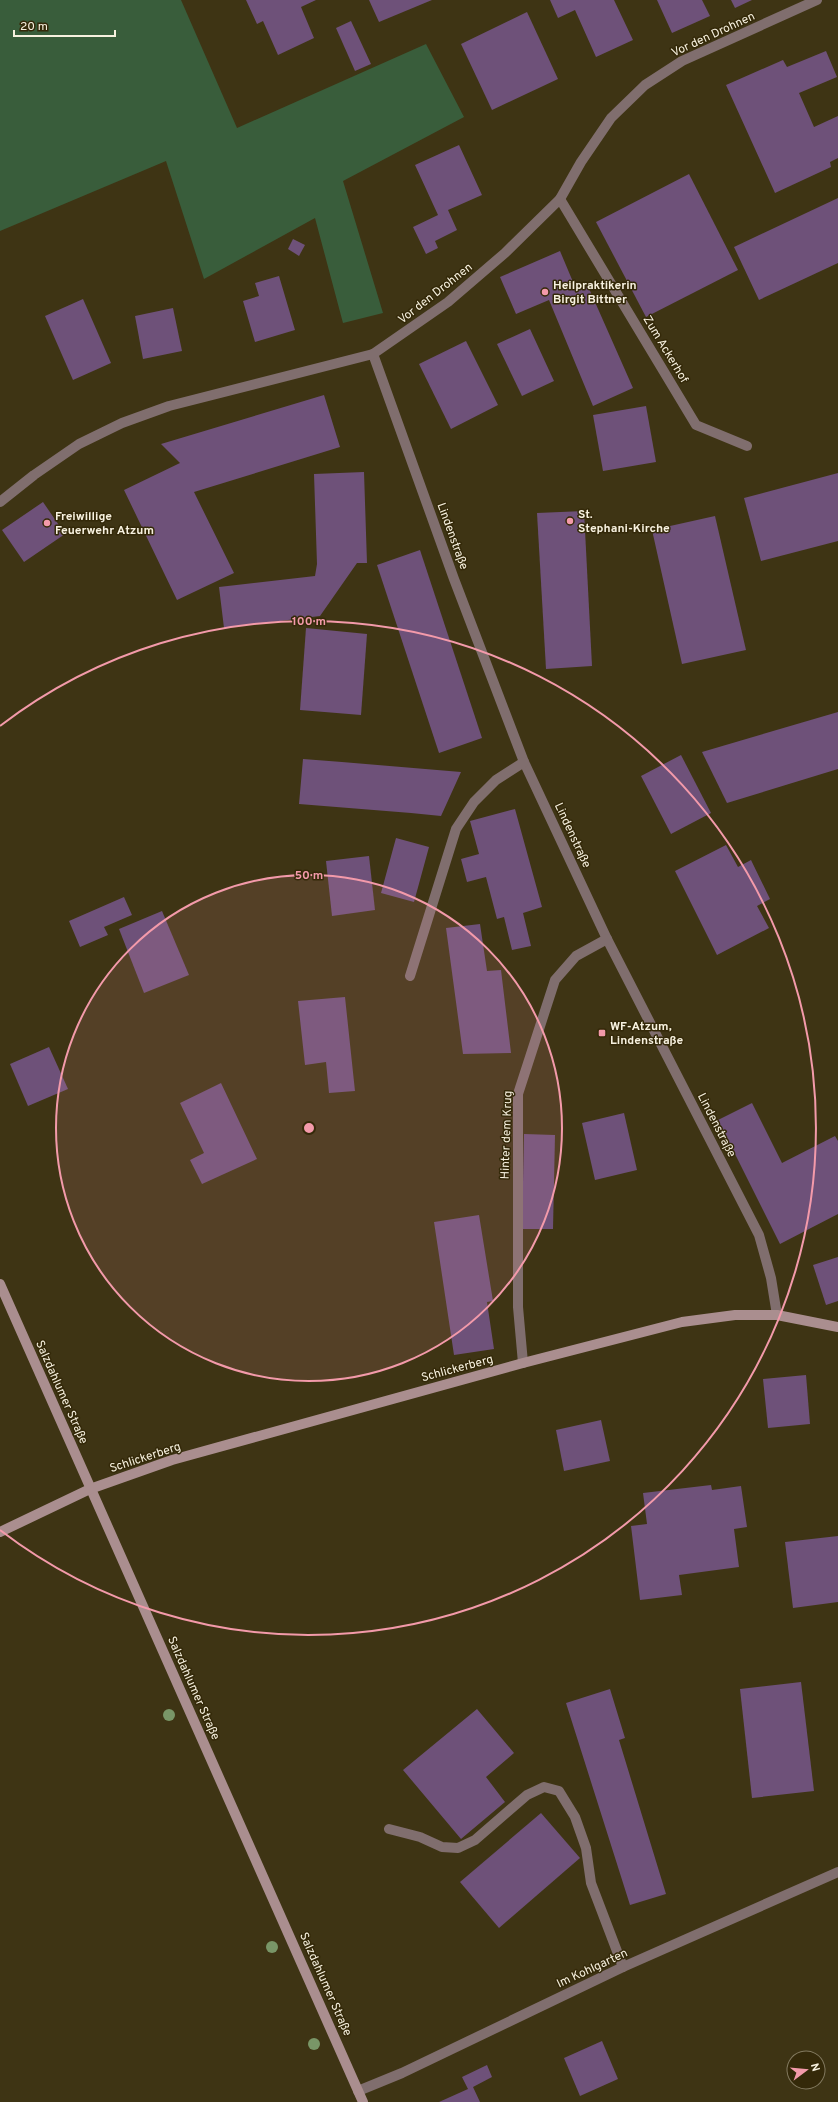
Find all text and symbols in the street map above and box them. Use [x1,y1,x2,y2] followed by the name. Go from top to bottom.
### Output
[669,9,758,61] street label: Vor den Drohnen
[14,12,115,38] scale bar
[20,19,48,35] text: 20 m
[395,260,476,328] street label: Vor den Drohnen
[553,278,637,308] place label: Heilpraktikerin Birgit Bittner
[540,287,550,297] marker: Heilpraktikerin Birgit Bittner
[639,313,692,386] street label: Zum Ackerhof
[433,501,472,572] street label: Lindenstraße
[578,507,670,537] place label: St. Stephani-Kirche
[55,509,154,539] place label: Freiwillige Feuerwehr Atzum
[565,516,575,526] marker: St. Stephani-Kirche
[42,518,52,528] marker: Freiwillige Feuerwehr Atzum
[292,614,326,630] text: 100 m
[550,800,594,871] street label: Lindenstraße
[295,868,323,884] text: 50 m
[610,1019,683,1049] place label: WF-Atzum, Lindenstraße
[597,1028,607,1038] marker: WF-Atzum, Lindenstraße
[497,1090,517,1180] street label: Hinter dem Krug
[693,1091,739,1160] street label: Lindenstraße
[302,1121,316,1135] centre of rings
[31,1338,91,1447] street label: Salzdahlumer Straße
[420,1352,495,1386] street label: Schlickerberg
[108,1439,183,1477] street label: Schlickerberg
[163,1634,223,1743] street label: Salzdahlumer Straße
[295,1930,355,2039] street label: Salzdahlumer Straße
[554,1945,630,1992] street label: Im Kohlgarten
[786,2050,826,2090] north arrow
[807,2062,822,2073] text: N

